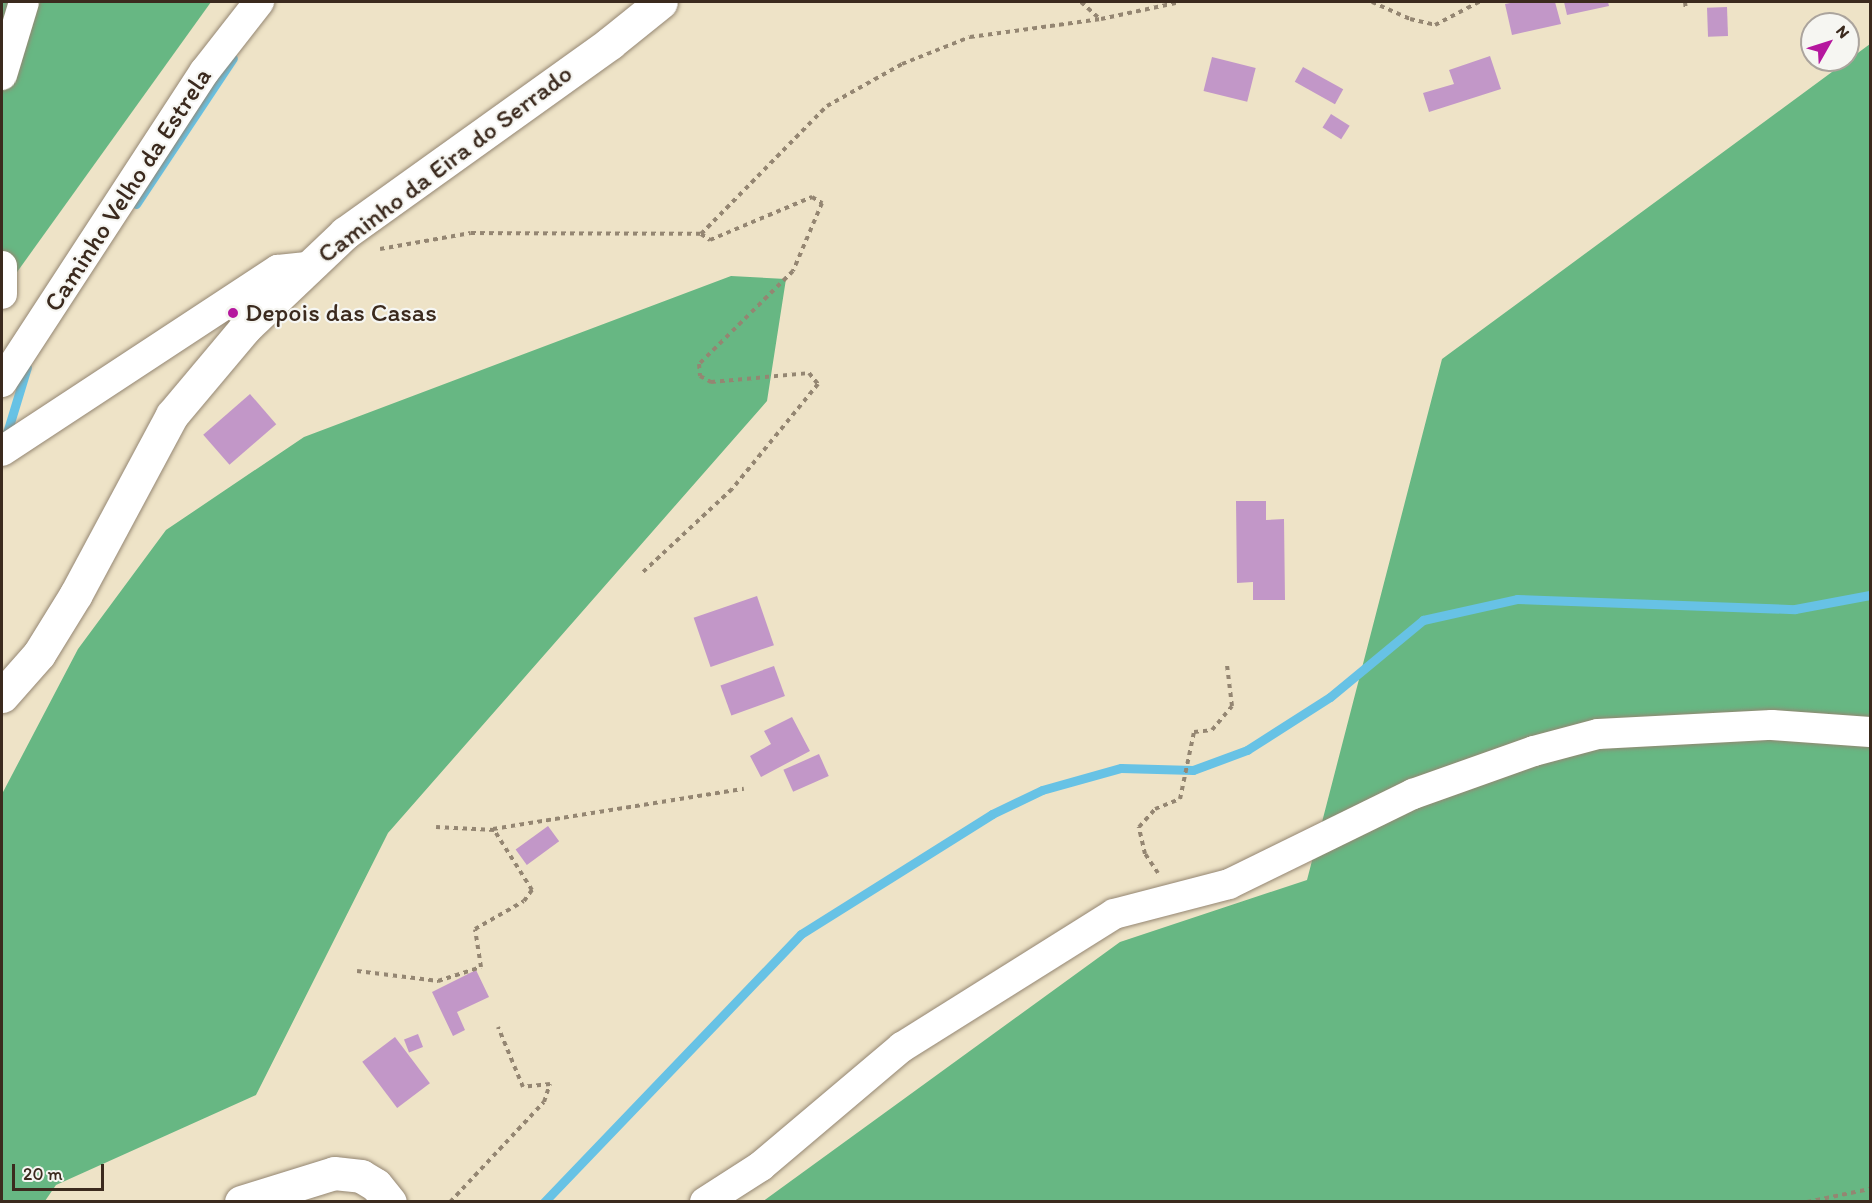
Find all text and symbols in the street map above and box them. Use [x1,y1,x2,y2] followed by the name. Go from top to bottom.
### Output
[1800,12,1860,72] north arrow
[1832,21,1854,42] text: N
[312,58,578,270] street label: Caminho da Eira do Serrado
[38,62,218,318] street label: Caminho Velho da Estrela
[245,297,437,329] place label: Depois das Casas
[226,306,240,320] marker: Depois das Casas
[15,1152,106,1190] scale bar
[23,1163,63,1185] text: 20 m

